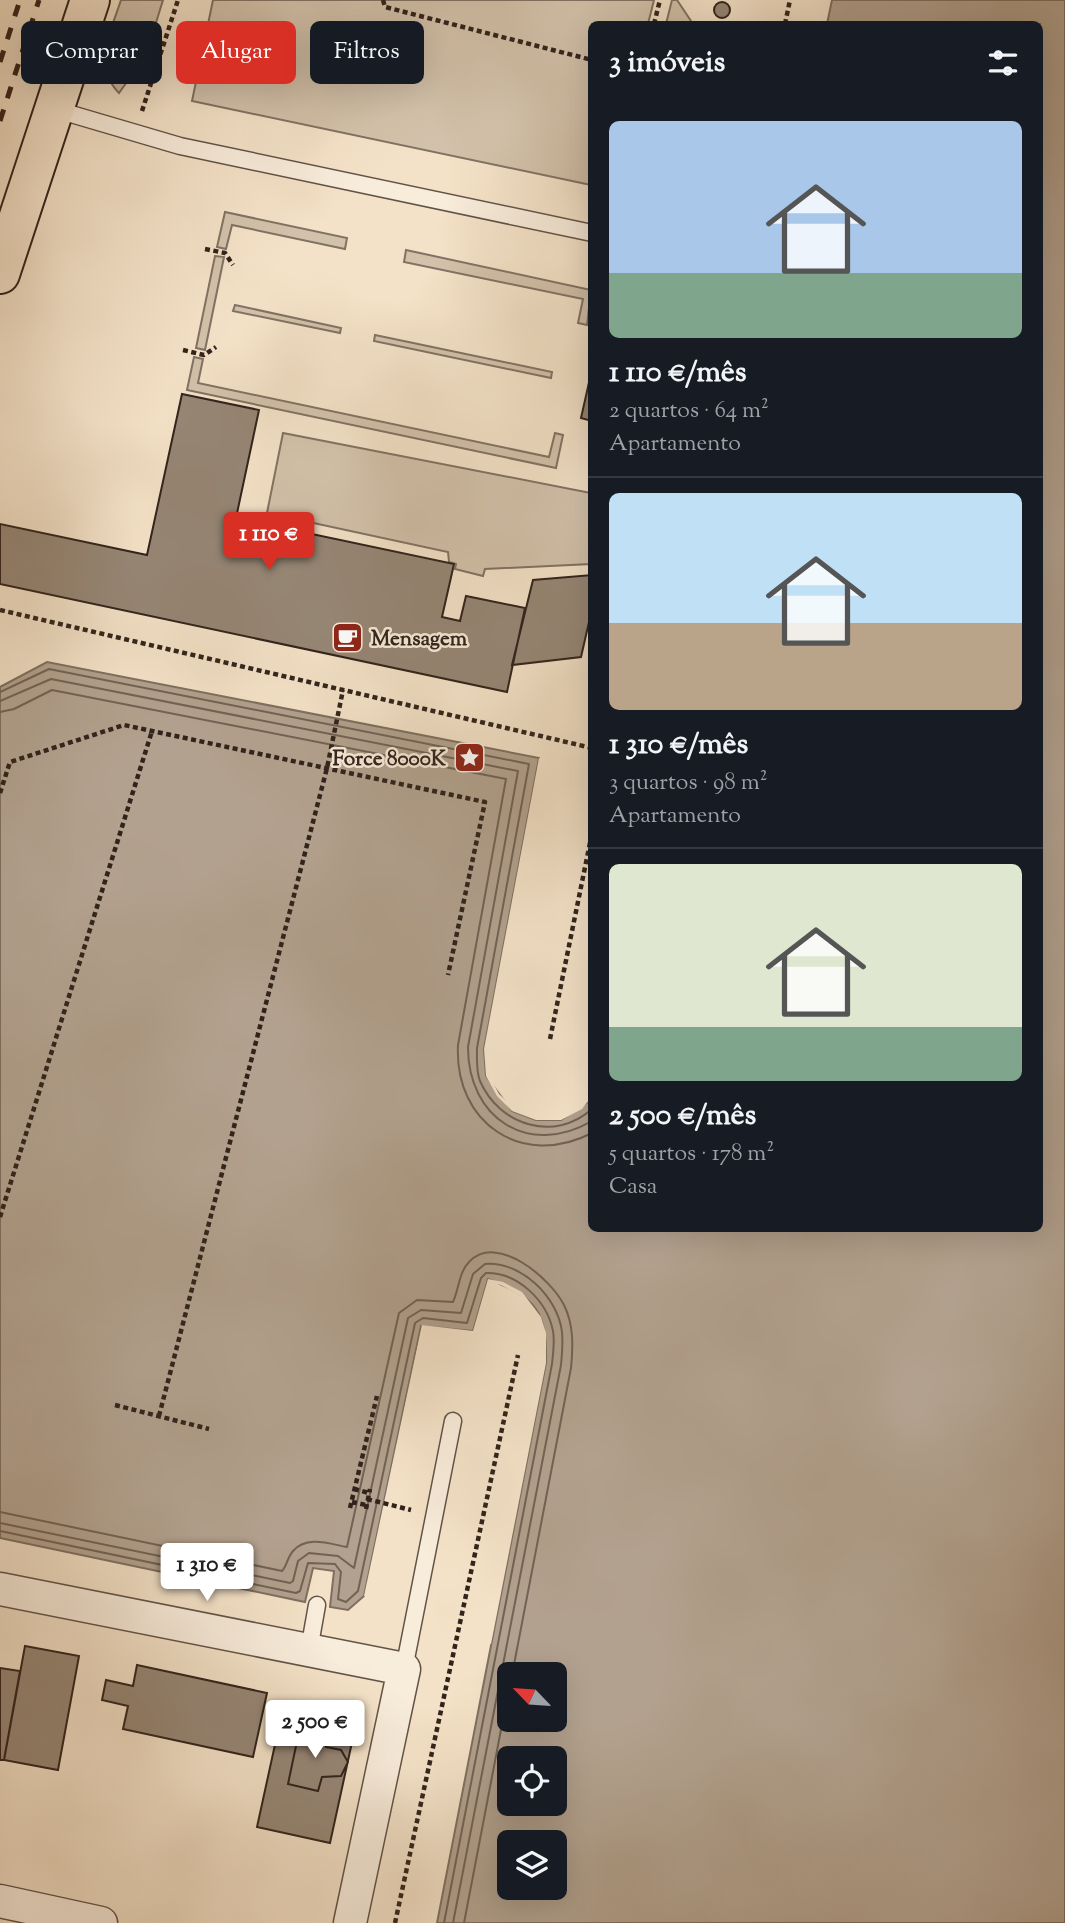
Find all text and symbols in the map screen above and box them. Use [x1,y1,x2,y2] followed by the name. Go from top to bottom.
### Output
[21,21,162,84] chip: Comprar
[176,21,296,84] chip: Alugar
[310,21,424,84] chip: Filtros
[609,42,725,85] text: 3 imóveis
[984,44,1022,82] icon: filters
[753,166,879,292] icon: home
[609,352,746,395] text: 1 110 €/mês
[609,395,769,428] text: 2 quartos · 64 m²
[609,428,741,461] text: Apartamento
[204,512,334,572] pin: 1 110 €
[239,518,299,551] text: 1 110 €
[753,538,879,664] icon: home
[331,621,365,655] cafe icon: Mensagem
[371,625,468,655] place label: Mensagem
[609,724,748,767] text: 1 310 €/mês
[452,741,486,775] place icon: Force 8000K
[333,745,447,775] place label: Force 8000K
[609,767,767,800] text: 3 quartos · 98 m²
[609,800,741,833] text: Apartamento
[753,909,879,1035] icon: home
[609,1095,756,1138] text: 2 500 €/mês
[609,1138,774,1171] text: 5 quartos · 178 m²
[609,1171,657,1204] text: Casa
[142,1544,272,1603] pin: 1 310 €
[177,1549,237,1582] text: 1 310 €
[497,1662,567,1732] north arrow
[497,1662,567,1900] map controls
[250,1700,380,1760] pin: 2 500 €
[282,1706,348,1739] text: 2 500 €
[497,1746,567,1816] button: locate
[497,1830,567,1900] button: layers

